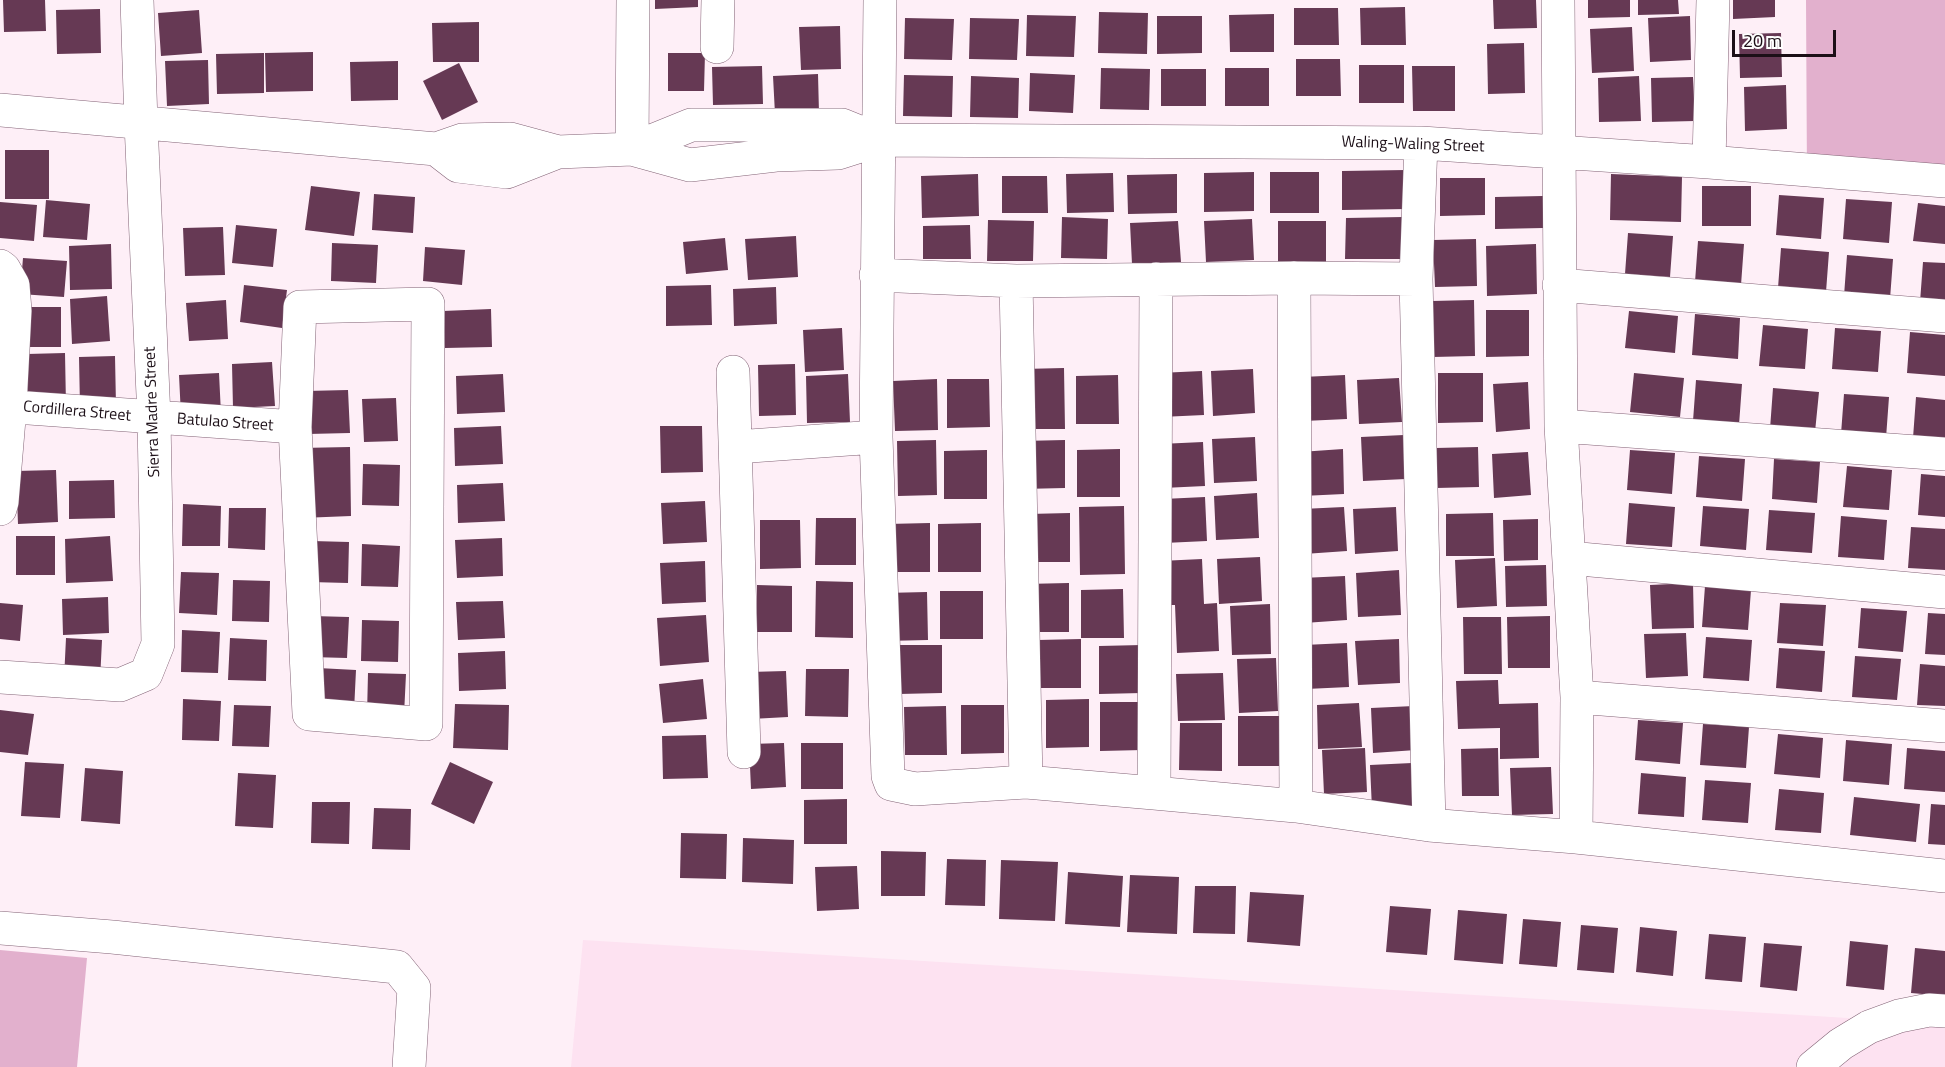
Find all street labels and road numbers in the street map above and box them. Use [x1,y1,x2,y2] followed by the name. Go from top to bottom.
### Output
[1341,133,1485,157] street label: Waling-Waling Street
[141,346,165,478] street label: Sierra Madre Street
[22,398,132,426] street label: Cordillera Street
[176,410,274,436] street label: Batulao Street

